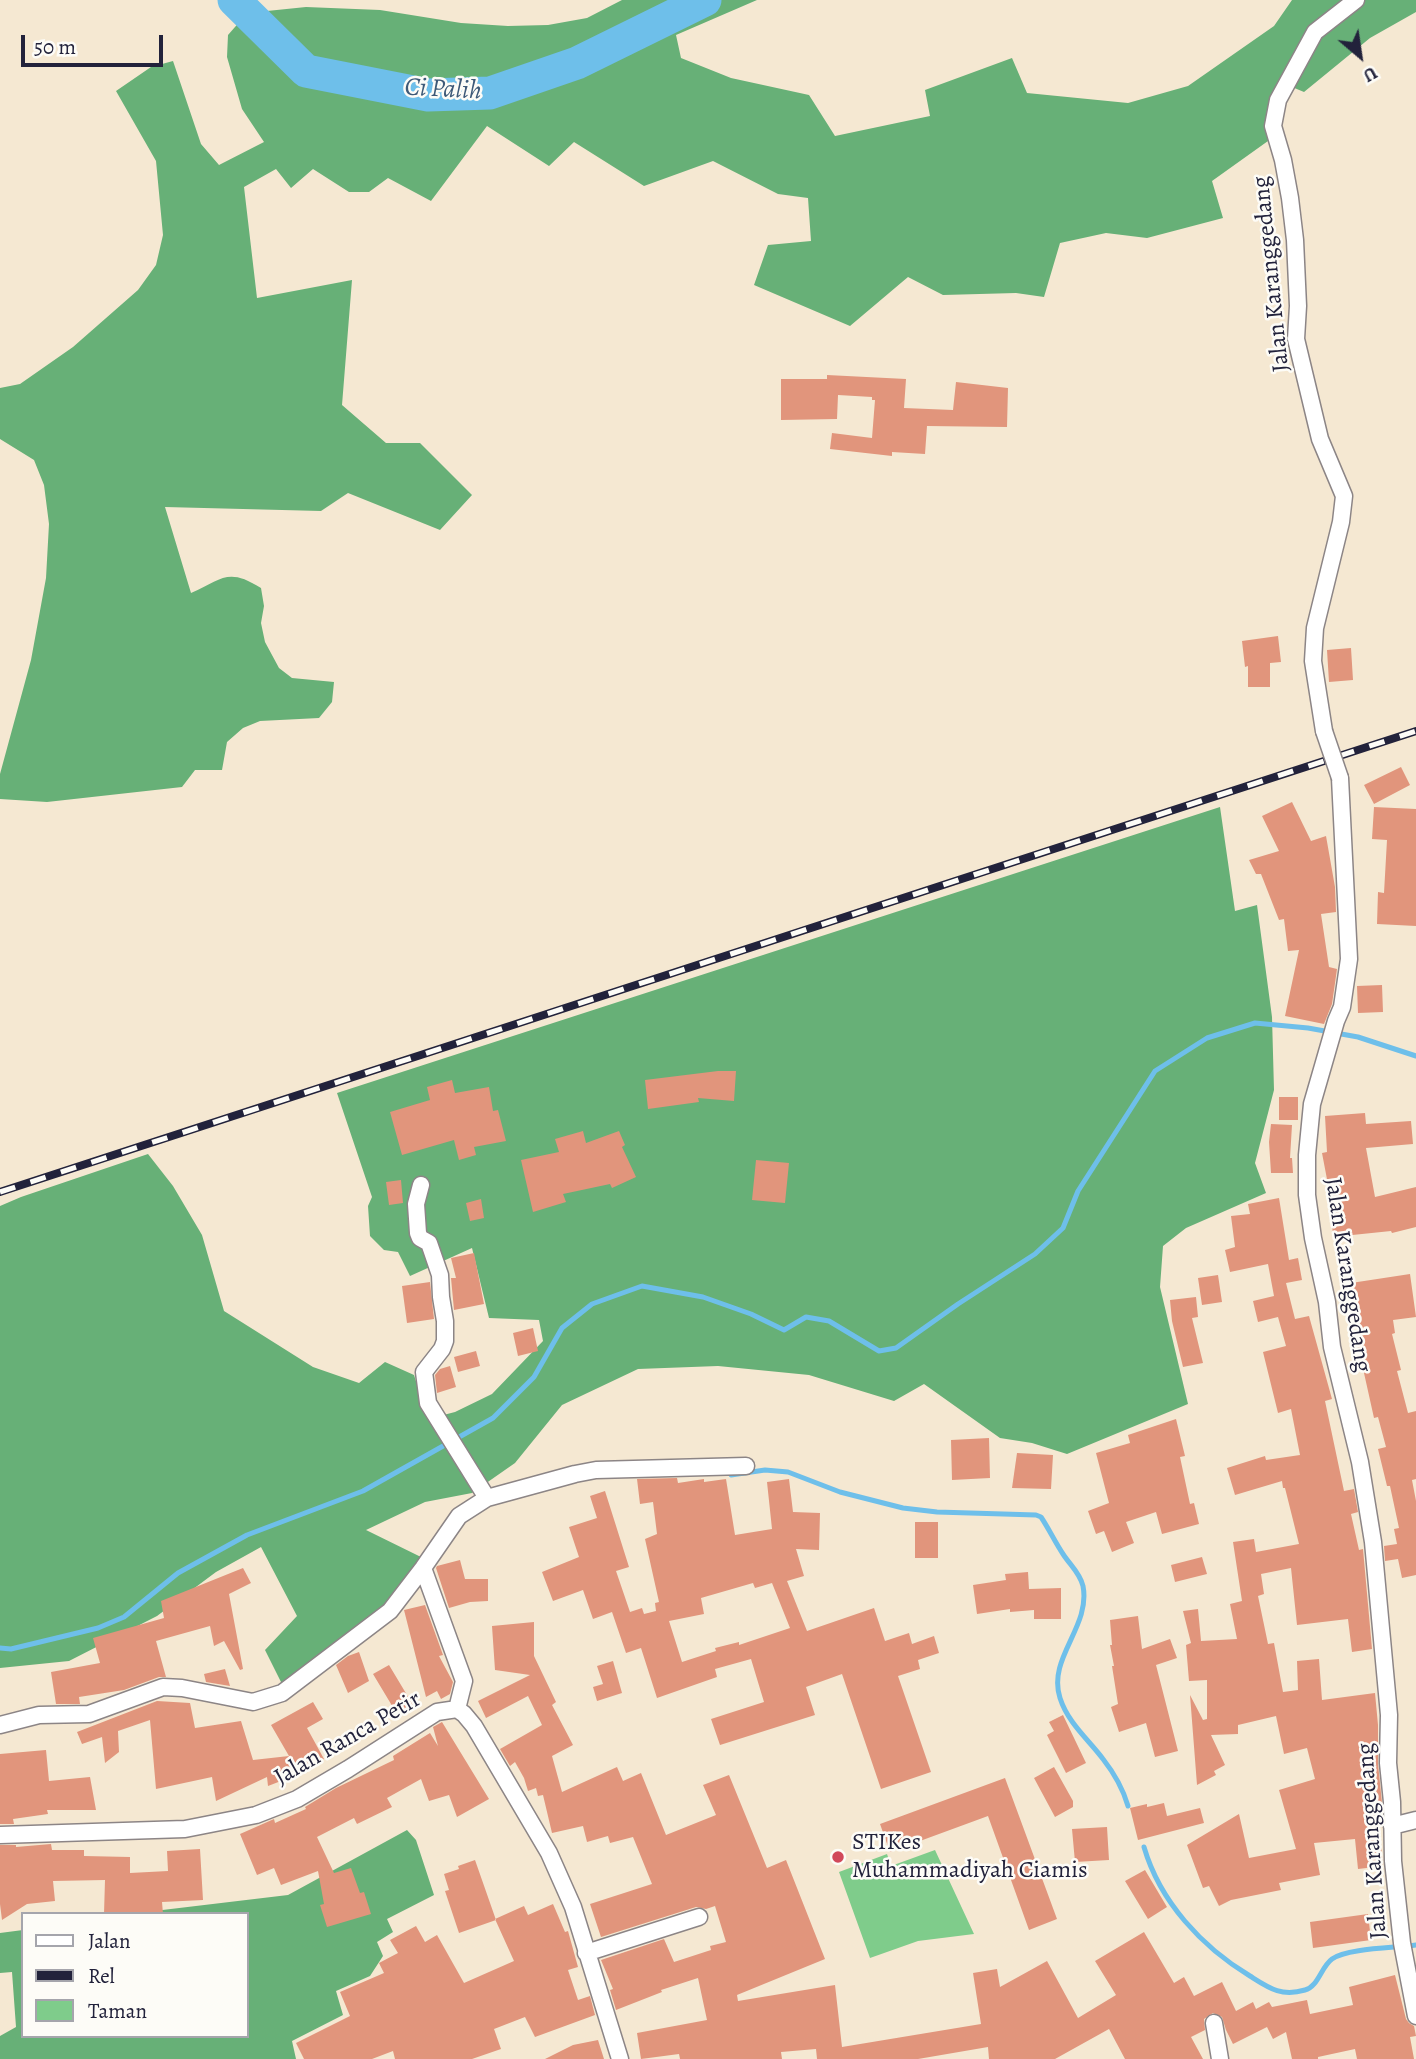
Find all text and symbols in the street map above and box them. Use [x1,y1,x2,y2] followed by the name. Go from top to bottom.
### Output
[24,21,166,65] scale bar
[1325,21,1395,91] north arrow
[34,33,76,61] text: 50 m
[1358,60,1382,89] text: U
[404,72,482,108] water label: Ci Palih
[1247,175,1297,373] street label: Jalan Karanggedang
[1317,1176,1377,1374] street label: Jalan Karanggedang
[270,1685,426,1793] street label: Jalan Ranca Petir
[1352,1742,1394,1940] street label: Jalan Karanggedang
[852,1829,1088,1885] place label: STIKes Muhammadiyah Ciamis
[830,1849,846,1865] marker: STIKes Muhammadiyah Ciamis
[21,1912,248,2038] legend
[88,1927,130,1955] text: Jalan
[88,1962,115,1990] text: Rel
[88,1997,147,2025] text: Taman

